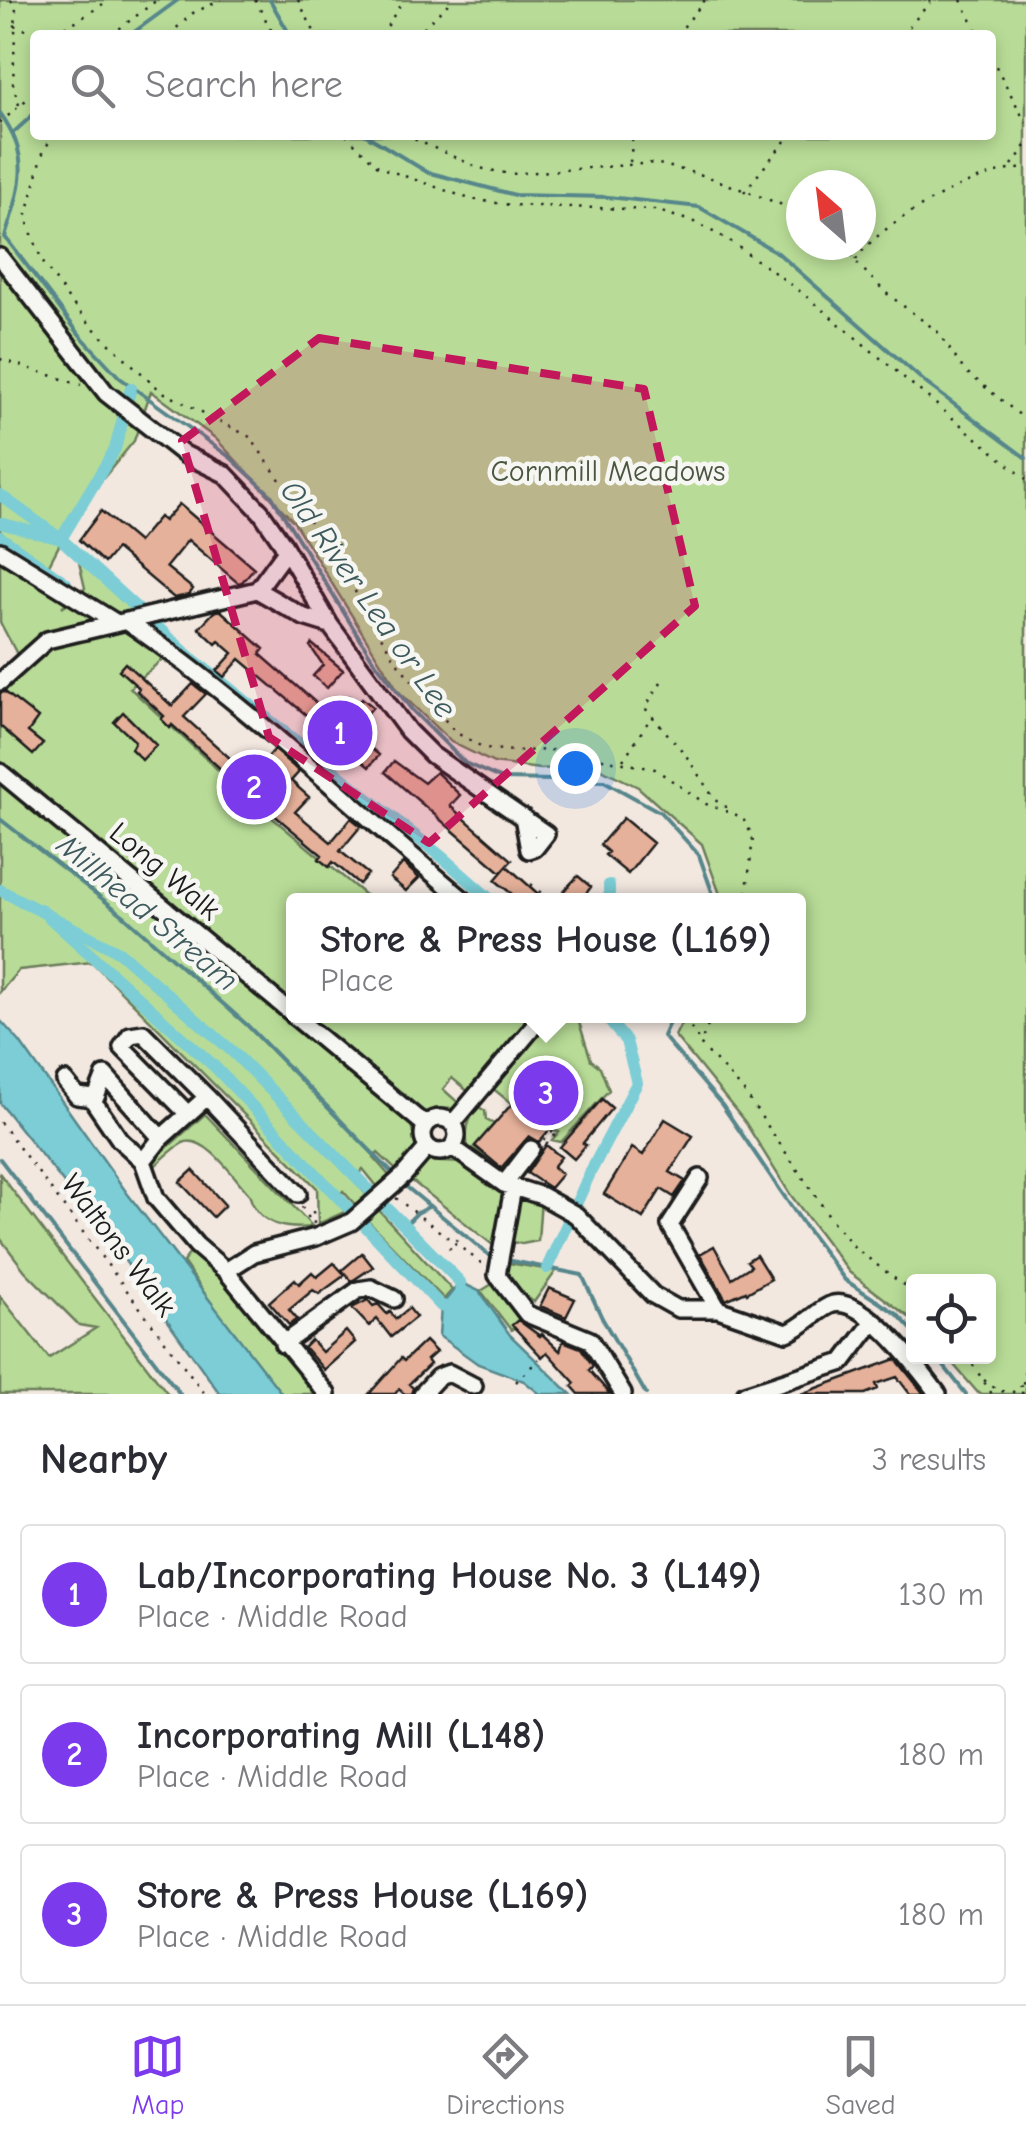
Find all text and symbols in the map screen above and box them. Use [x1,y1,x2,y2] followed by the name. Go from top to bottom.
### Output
[30,30,996,140] search box
[65,58,120,113] icon: search
[145,63,343,107] text: Search here
[786,170,876,260] north arrow
[490,454,726,489] park label: Cornmill Meadows
[273,473,464,725] water label: Old River Lea or Lee
[308,696,372,770] pin: 1
[550,743,601,794] your location
[222,750,286,824] pin: 2
[102,815,227,928] street label: Long Walk
[49,826,245,999] water label: Millhead Stream
[286,893,806,1023] popup
[320,918,772,962] text: Store & Press House (L169)
[320,962,393,999] text: Place
[514,1056,578,1130] pin: 3
[54,1167,184,1324] street label: Waltons Walk
[906,1274,996,1364] map controls
[906,1274,996,1364] button: locate
[40,1435,167,1484] text: Nearby
[872,1441,986,1478] text: 3 results
[137,1554,762,1598] text: Lab/Incorporating House No. 3 (L149)
[68,1576,81,1613] text: 1
[898,1576,984,1613] text: 130 m
[137,1598,408,1635] text: Place · Middle Road
[137,1714,545,1758] text: Incorporating Mill (L148)
[67,1736,82,1773] text: 2
[898,1736,984,1773] text: 180 m
[137,1758,408,1795] text: Place · Middle Road
[137,1874,588,1918] text: Store & Press House (L169)
[67,1896,82,1933] text: 3
[898,1896,984,1933] text: 180 m
[137,1918,408,1955] text: Place · Middle Road
[130,2029,185,2121] tab: Map
[446,2029,565,2121] tab: Directions
[826,2029,896,2121] tab: Saved

